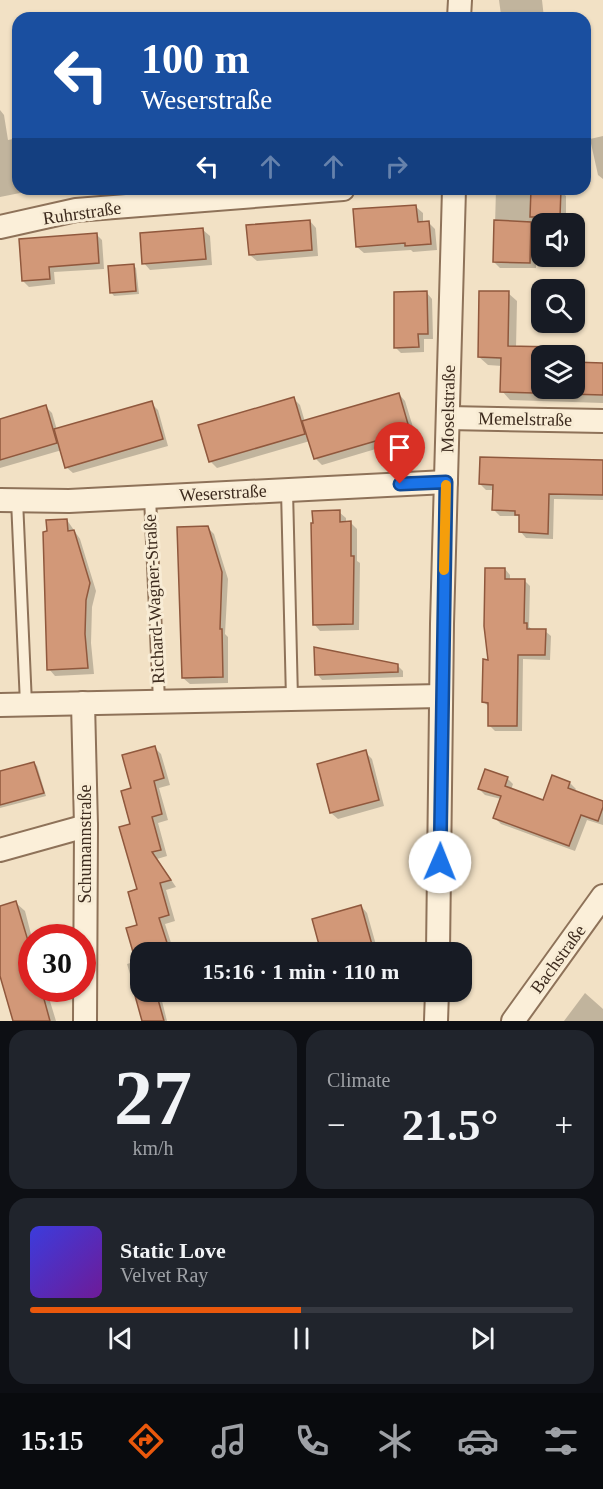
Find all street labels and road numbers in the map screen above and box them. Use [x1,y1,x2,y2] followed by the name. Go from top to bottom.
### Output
[42,198,123,228] street label: Ruhrstraße
[437,365,459,453] street label: Moselstraße
[478,408,572,430] street label: Memelstraße
[179,481,267,505] street label: Weserstraße
[140,514,168,684] street label: Richard-Wagner-Straße
[75,785,95,903] street label: Schumannstraße
[526,921,590,997] street label: Bachstraße

